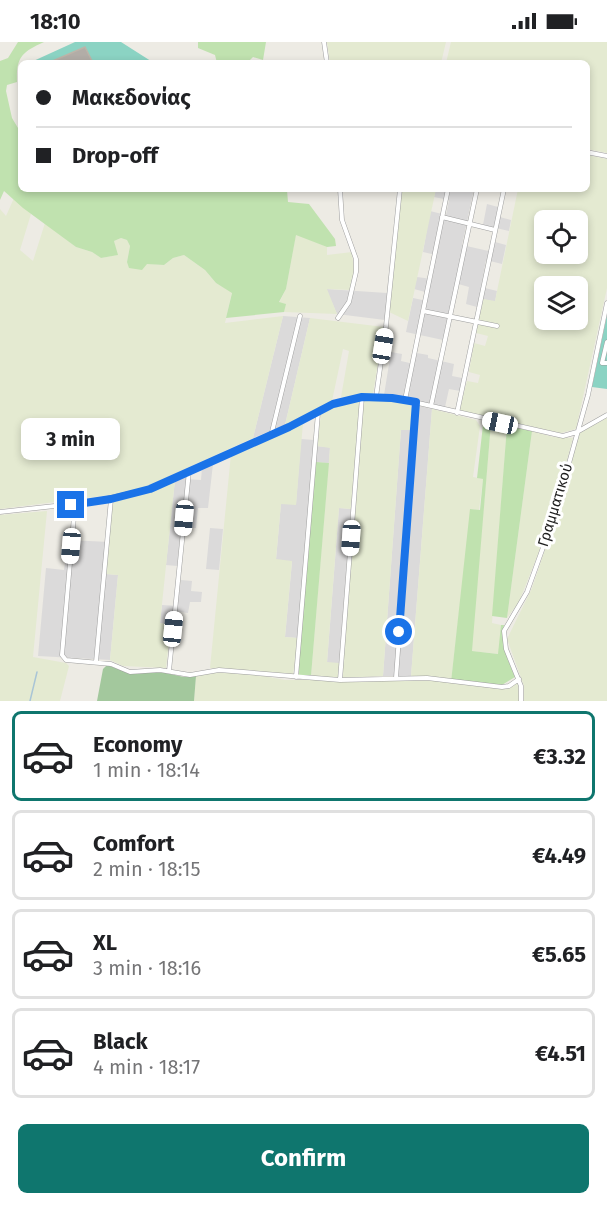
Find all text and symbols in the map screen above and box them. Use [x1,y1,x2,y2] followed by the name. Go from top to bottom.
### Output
[30,8,81,35] text: 18:10
[72,84,191,111] text: Μακεδονίας
[72,142,158,169] text: Drop-off
[534,210,588,330] map controls
[534,210,588,264] button: locate
[534,276,588,330] button: layers
[371,327,395,365] car
[481,410,519,436] car
[22,418,121,460] callout: 3 min
[46,427,95,451] text: 3 min
[534,461,576,549] street label: Γραμματικού
[57,491,84,518] route end
[173,499,195,537] car
[341,519,361,557] car
[60,527,82,565] car
[162,610,184,648] car
[385,618,412,645] route start
[21,729,75,783] icon: car
[93,731,182,758] text: Economy
[533,743,586,770] text: €3.32
[93,758,200,782] text: 1 min · 18:14
[21,828,75,882] icon: car
[93,830,174,857] text: Comfort
[532,842,586,869] text: €4.49
[93,857,200,881] text: 2 min · 18:15
[21,927,75,981] icon: car
[93,929,117,956] text: XL
[532,941,586,968] text: €5.65
[93,956,201,980] text: 3 min · 18:16
[21,1026,75,1080] icon: car
[93,1028,148,1055] text: Black
[535,1040,586,1067] text: €4.51
[93,1055,200,1079] text: 4 min · 18:17
[18,1124,589,1193] button: Confirm

